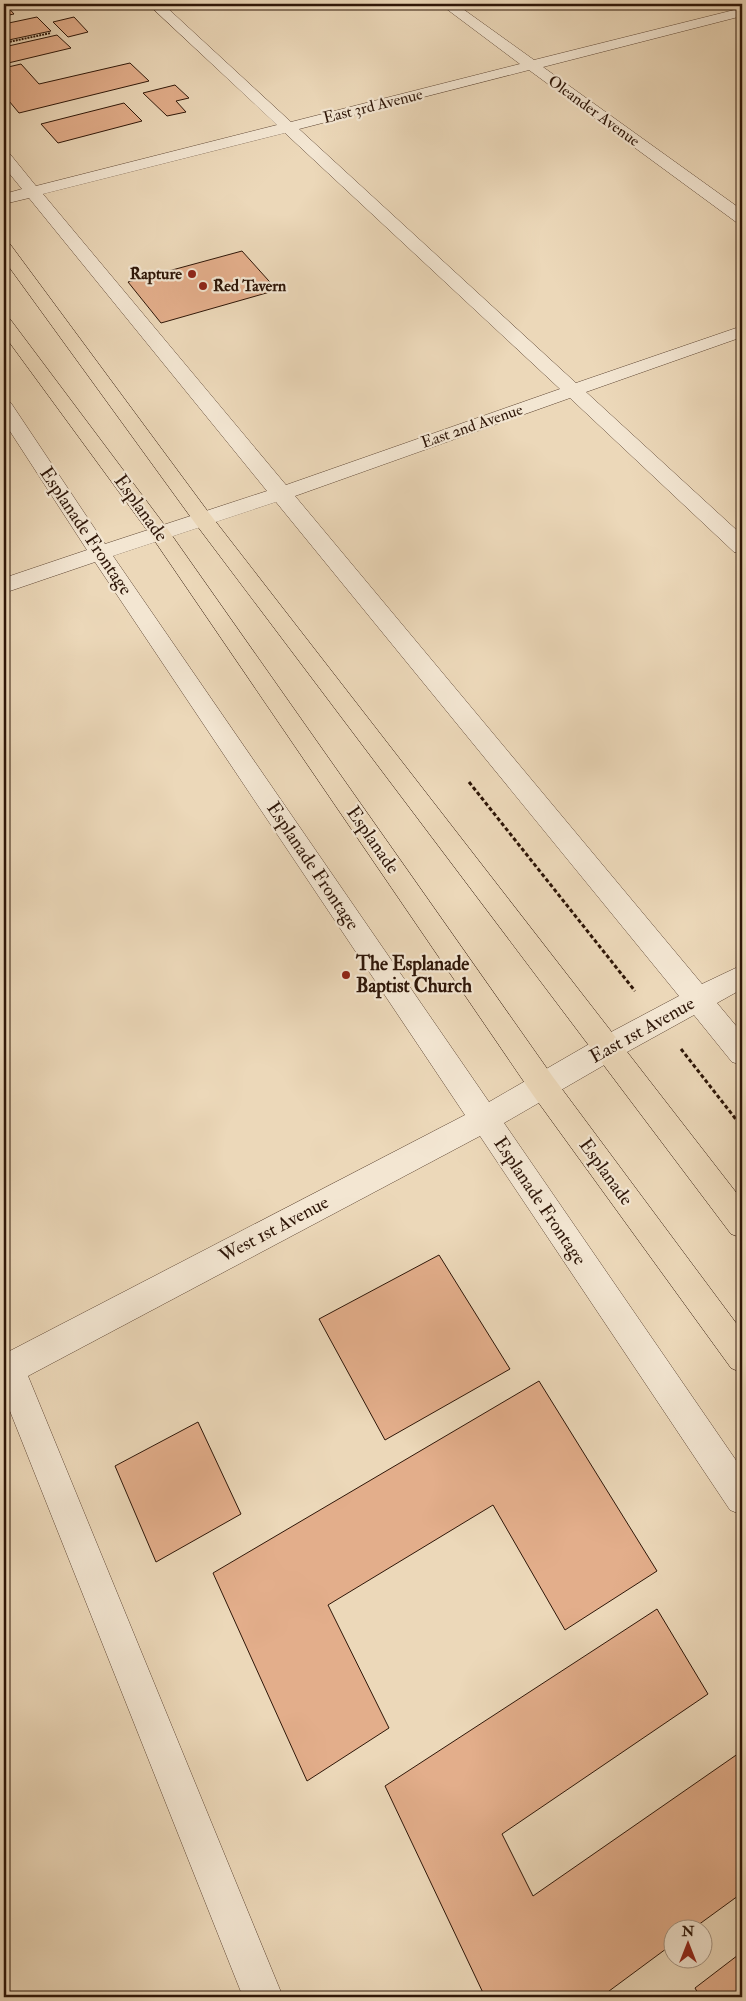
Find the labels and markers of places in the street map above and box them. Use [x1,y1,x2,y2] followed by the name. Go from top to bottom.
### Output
[130,264,182,285] place label: Rapture
[186,268,198,280] marker: Rapture
[213,276,287,296] place label: Red Tavern
[197,280,209,292] marker: Red Tavern
[355,952,472,999] place label: The Esplanade Baptist Church
[340,969,352,981] marker: The Esplanade Baptist Church

